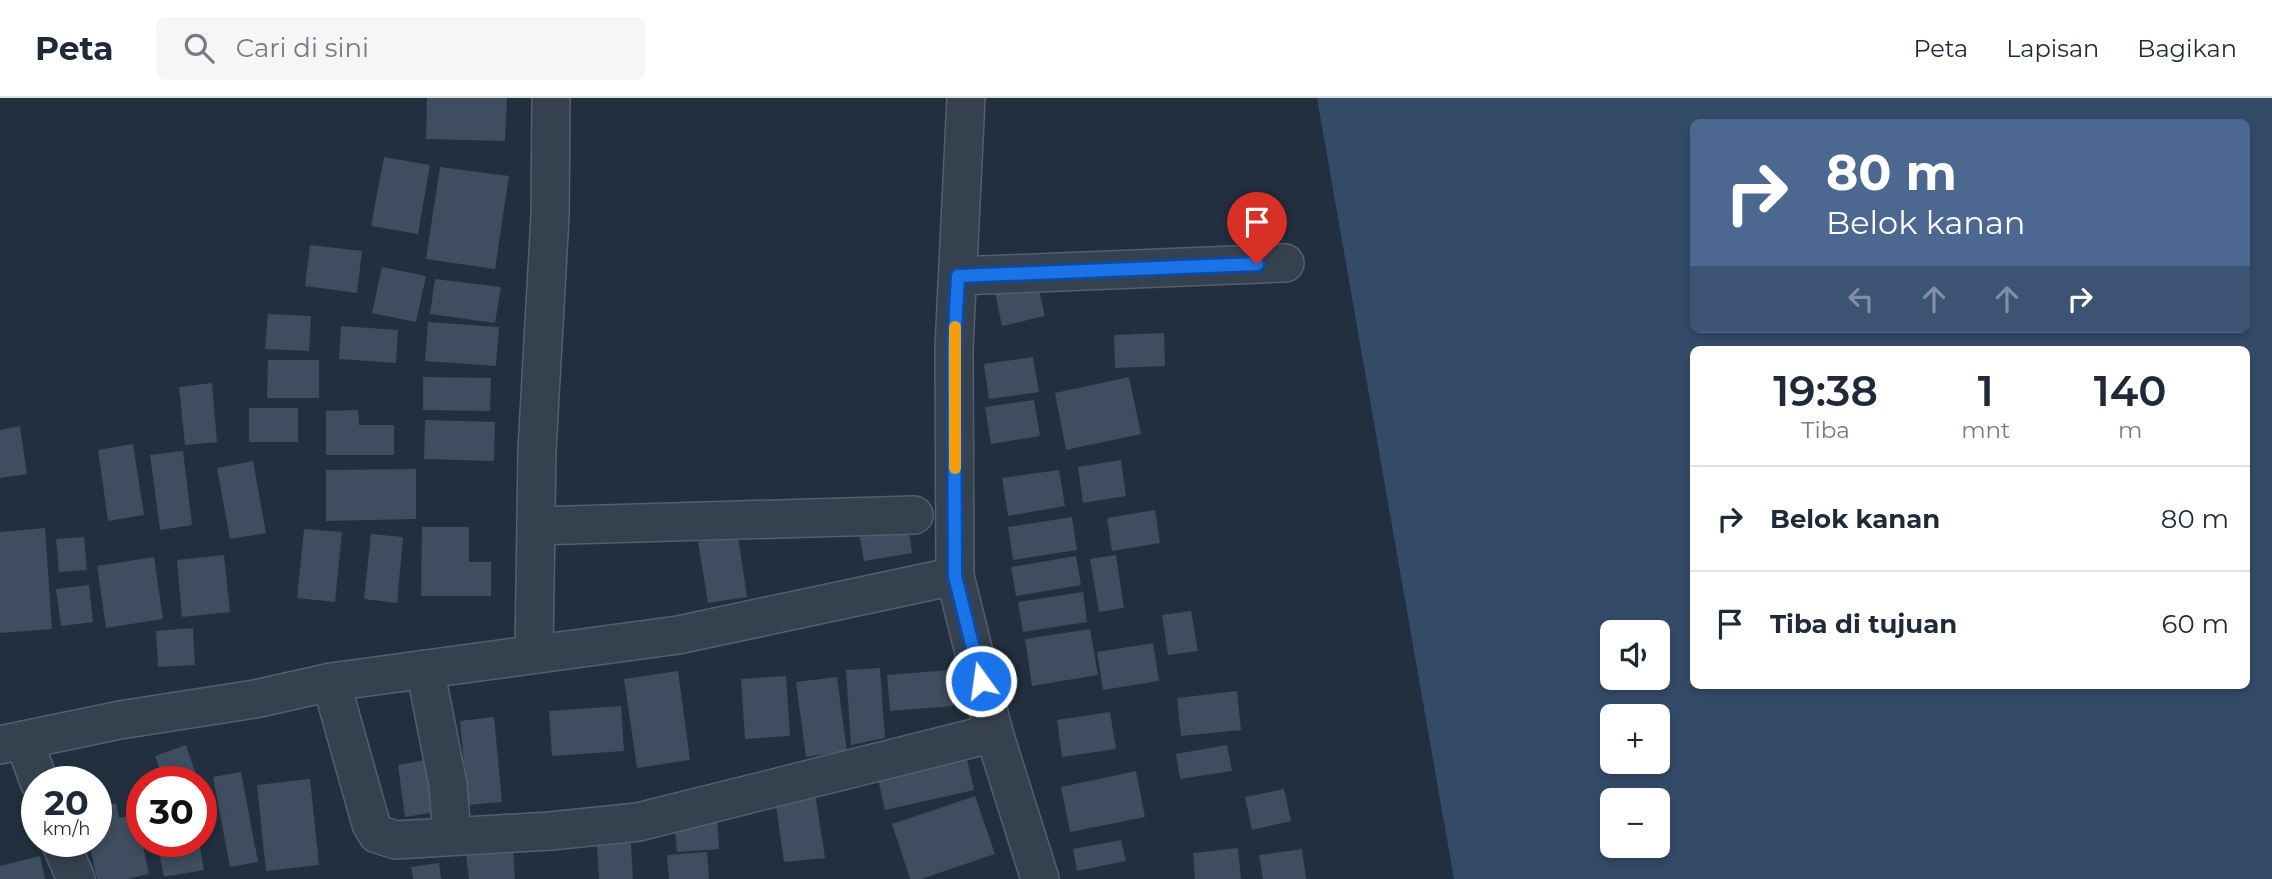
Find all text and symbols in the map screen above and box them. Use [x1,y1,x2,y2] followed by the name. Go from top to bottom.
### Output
[156,17,646,80] search box
[35,28,114,68] text: Peta
[180,29,218,67] icon: search
[236,32,369,64] text: Cari di sini
[1913,34,1968,63] text: Peta
[2006,34,2099,63] text: Lapisan
[2137,34,2237,63] text: Bagikan
[1826,143,1957,202] text: 80 m
[1711,147,1802,238] icon: right
[1227,192,1287,264] pin
[1238,203,1276,241] icon: arrive
[1826,203,2026,242] text: Belok kanan
[1842,280,1880,318] icon: left
[1915,280,1953,318] icon: ahead
[1988,280,2026,318] icon: ahead
[2061,280,2099,318] icon: right
[1773,365,1878,417] text: 19:38
[1978,365,1994,417] text: 1
[2094,365,2167,417] text: 140
[1801,416,1850,444] text: Tiba
[1961,416,2010,444] text: mnt
[2118,416,2142,444] text: m
[1711,500,1749,538] icon: right
[1770,503,1940,535] text: Belok kanan
[2161,503,2229,535] text: 80 m
[1711,605,1749,643] icon: arrive
[1770,608,1957,640] text: Tiba di tujuan
[2162,608,2229,640] text: 60 m
[1600,620,1670,858] map controls
[1600,620,1670,690] button: sound
[944,644,1018,718] position arrow
[1600,704,1670,774] button: +
[126,766,217,857] speed limit sign: 30
[44,781,89,824] text: 20
[1600,788,1670,858] button: −
[42,818,91,840] text: km/h

